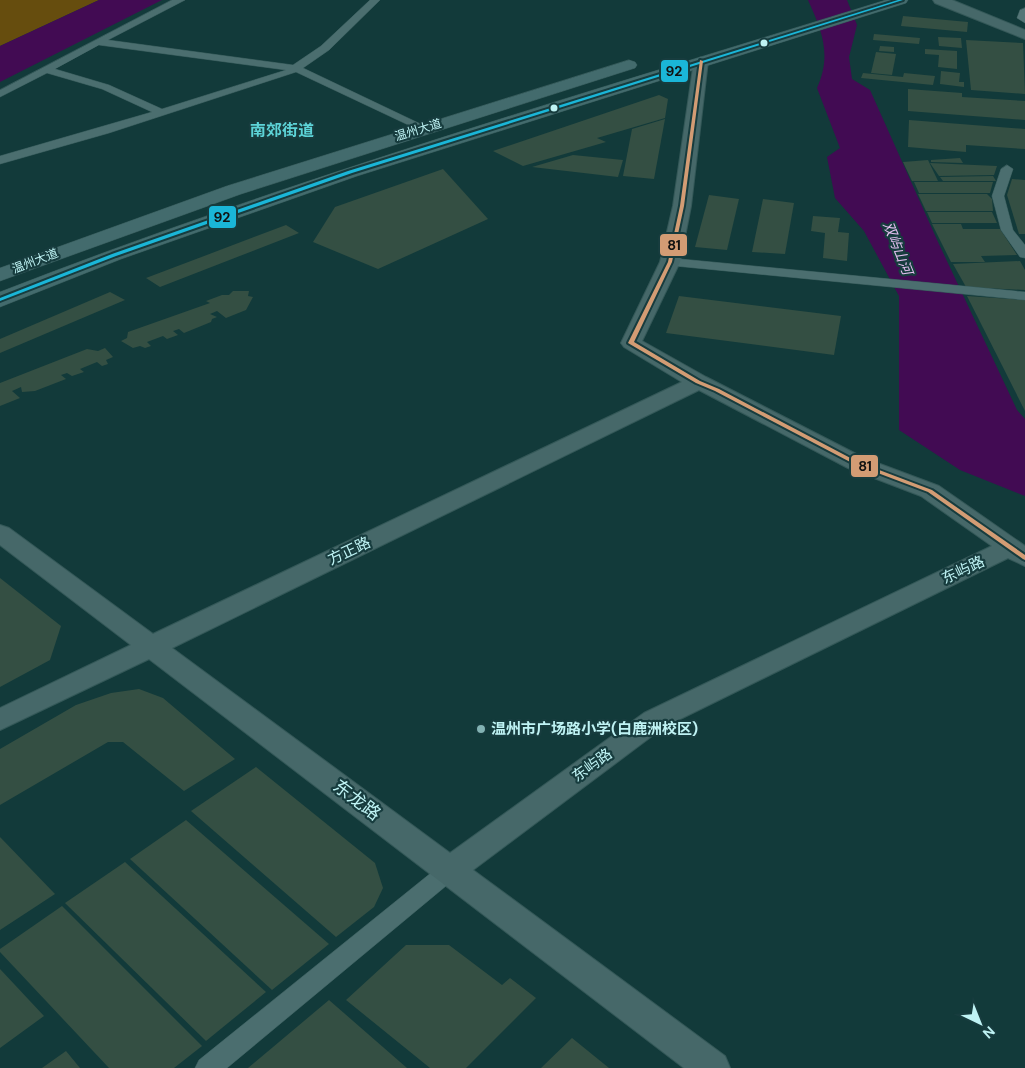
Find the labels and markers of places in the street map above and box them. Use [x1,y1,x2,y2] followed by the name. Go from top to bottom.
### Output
[759,38,769,48] unlabelled marker
[549,103,559,113] unlabelled marker
[491,719,698,739] place label: 温州市广场路小学(白鹿洲校区)
[475,723,487,735] marker: 温州市广场路小学(白鹿洲校区)

